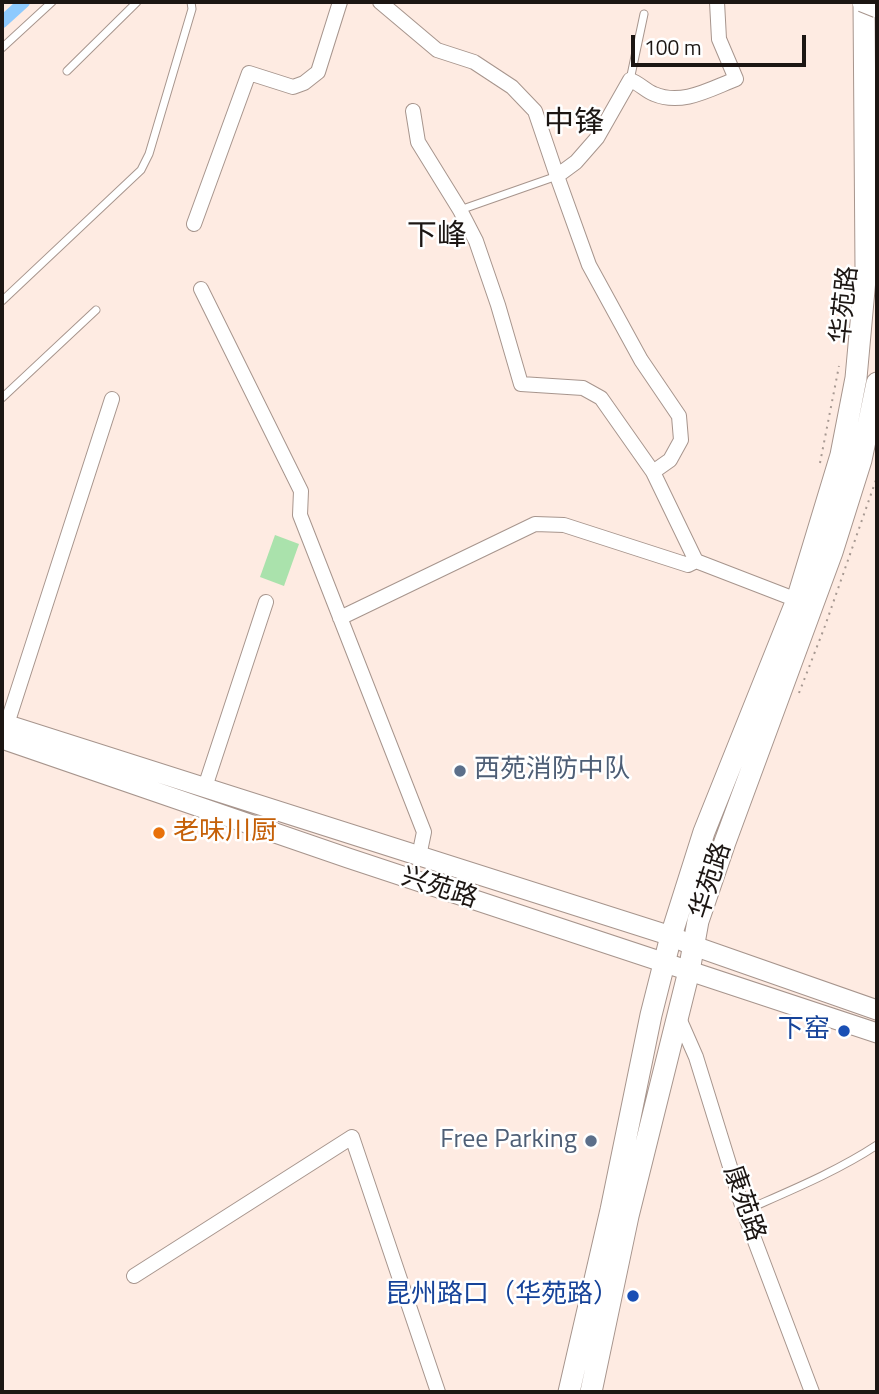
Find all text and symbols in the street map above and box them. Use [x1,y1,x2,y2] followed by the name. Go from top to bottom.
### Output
[634,21,809,65] scale bar
[644,31,701,63] text: 100 m
[544,107,604,143] district label: 中锋
[407,220,467,256] district label: 下峰
[826,265,866,345] street label: 华苑路
[474,755,630,787] place label: 西苑消防中队
[452,763,468,779] marker: 西苑消防中队
[173,817,277,849] place label: 老味川厨
[151,825,167,841] marker: 老味川厨
[685,839,739,923] street label: 华苑路
[397,862,481,916] street label: 兴苑路
[778,1015,830,1047] place label: 下窑
[836,1023,852,1039] marker: 下窑
[440,1125,577,1157] place label: Free Parking
[583,1133,599,1149] marker: Free Parking
[716,1162,770,1246] street label: 康苑路
[385,1280,619,1312] place label: 昆州路口（华苑路）
[625,1288,641,1304] marker: 昆州路口（华苑路）

